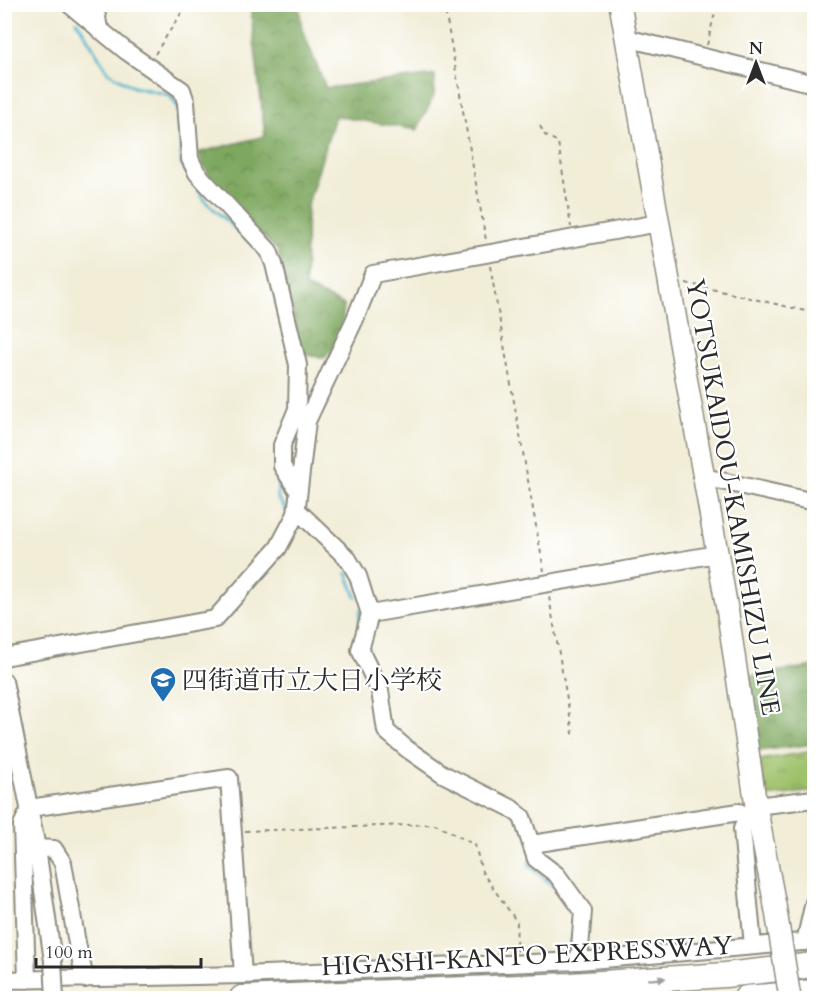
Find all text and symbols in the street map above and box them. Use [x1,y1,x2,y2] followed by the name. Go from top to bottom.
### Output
[726,33,786,93] north arrow
[749,38,763,60] text: N
[677,276,789,718] street label: YOTSUKAIDOU-KAMISHIZU LINE
[182,663,442,698] place label: 四街道市立大日小学校
[148,665,178,703] school or university icon: 四街道市立大日小学校
[320,928,734,984] street label: HIGASHI-KANTO EXPRESSWAY
[36,931,201,969] scale bar
[45,940,93,965] text: 100 m
[648,975,667,984] one-way arrow

